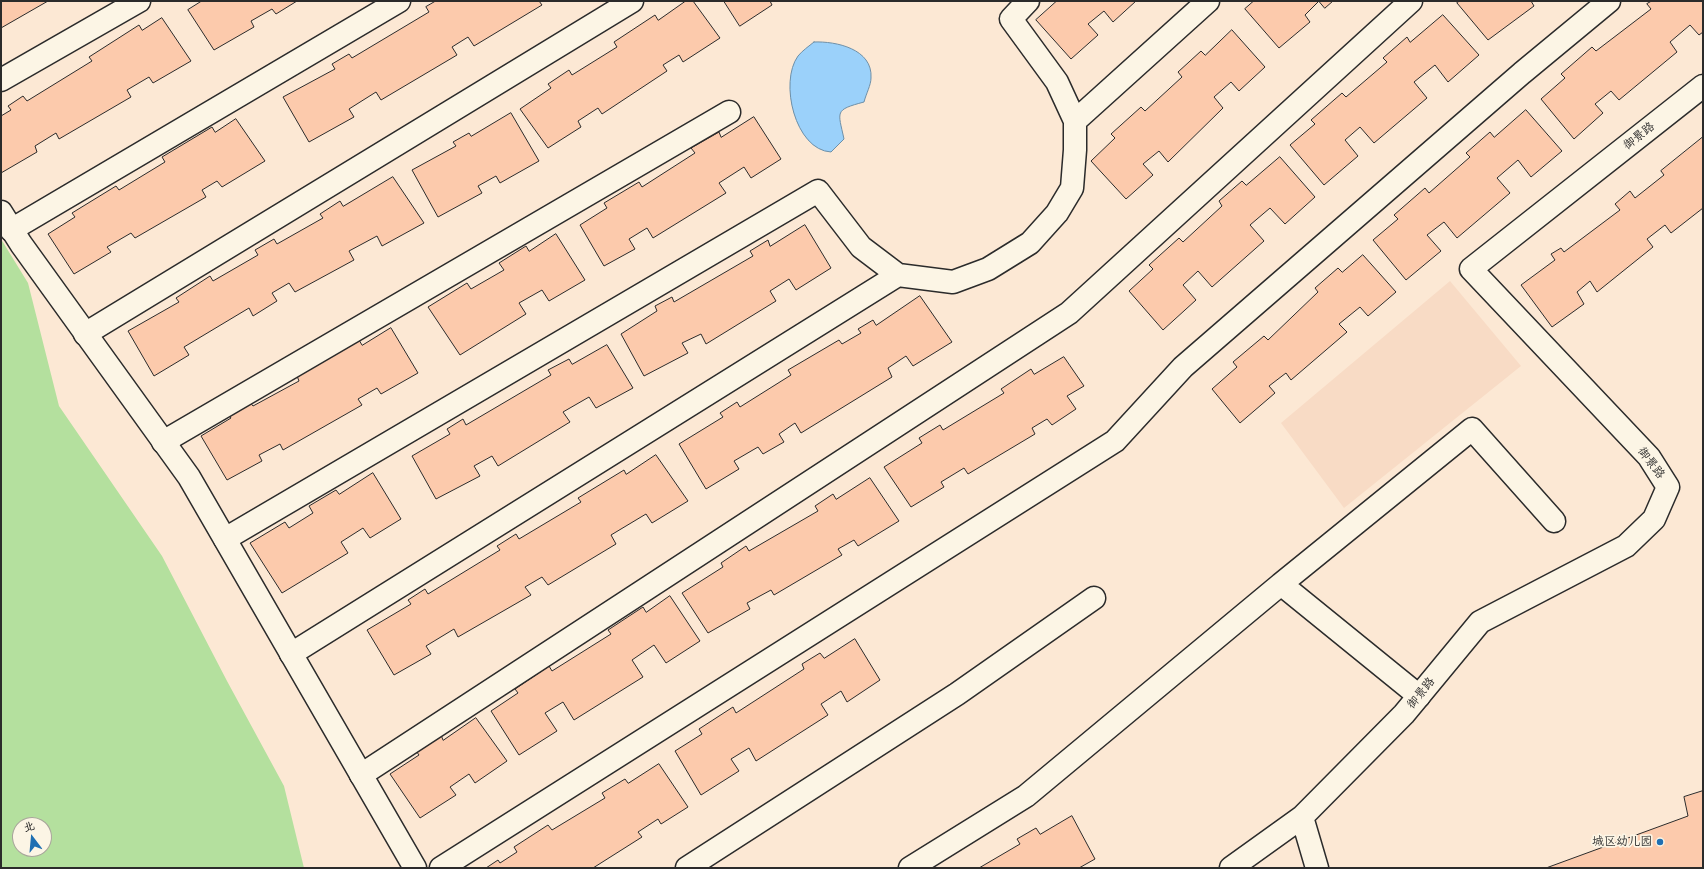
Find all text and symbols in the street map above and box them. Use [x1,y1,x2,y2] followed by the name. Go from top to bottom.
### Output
[1620,119,1658,153] street label: 御景路
[1634,444,1668,482] street label: 御景路
[1404,674,1438,712] street label: 御景路
[12,817,52,857] north arrow
[22,818,36,835] text: 北
[1592,835,1652,849] place label: 城区幼儿园
[1655,837,1665,847] marker: 城区幼儿园

